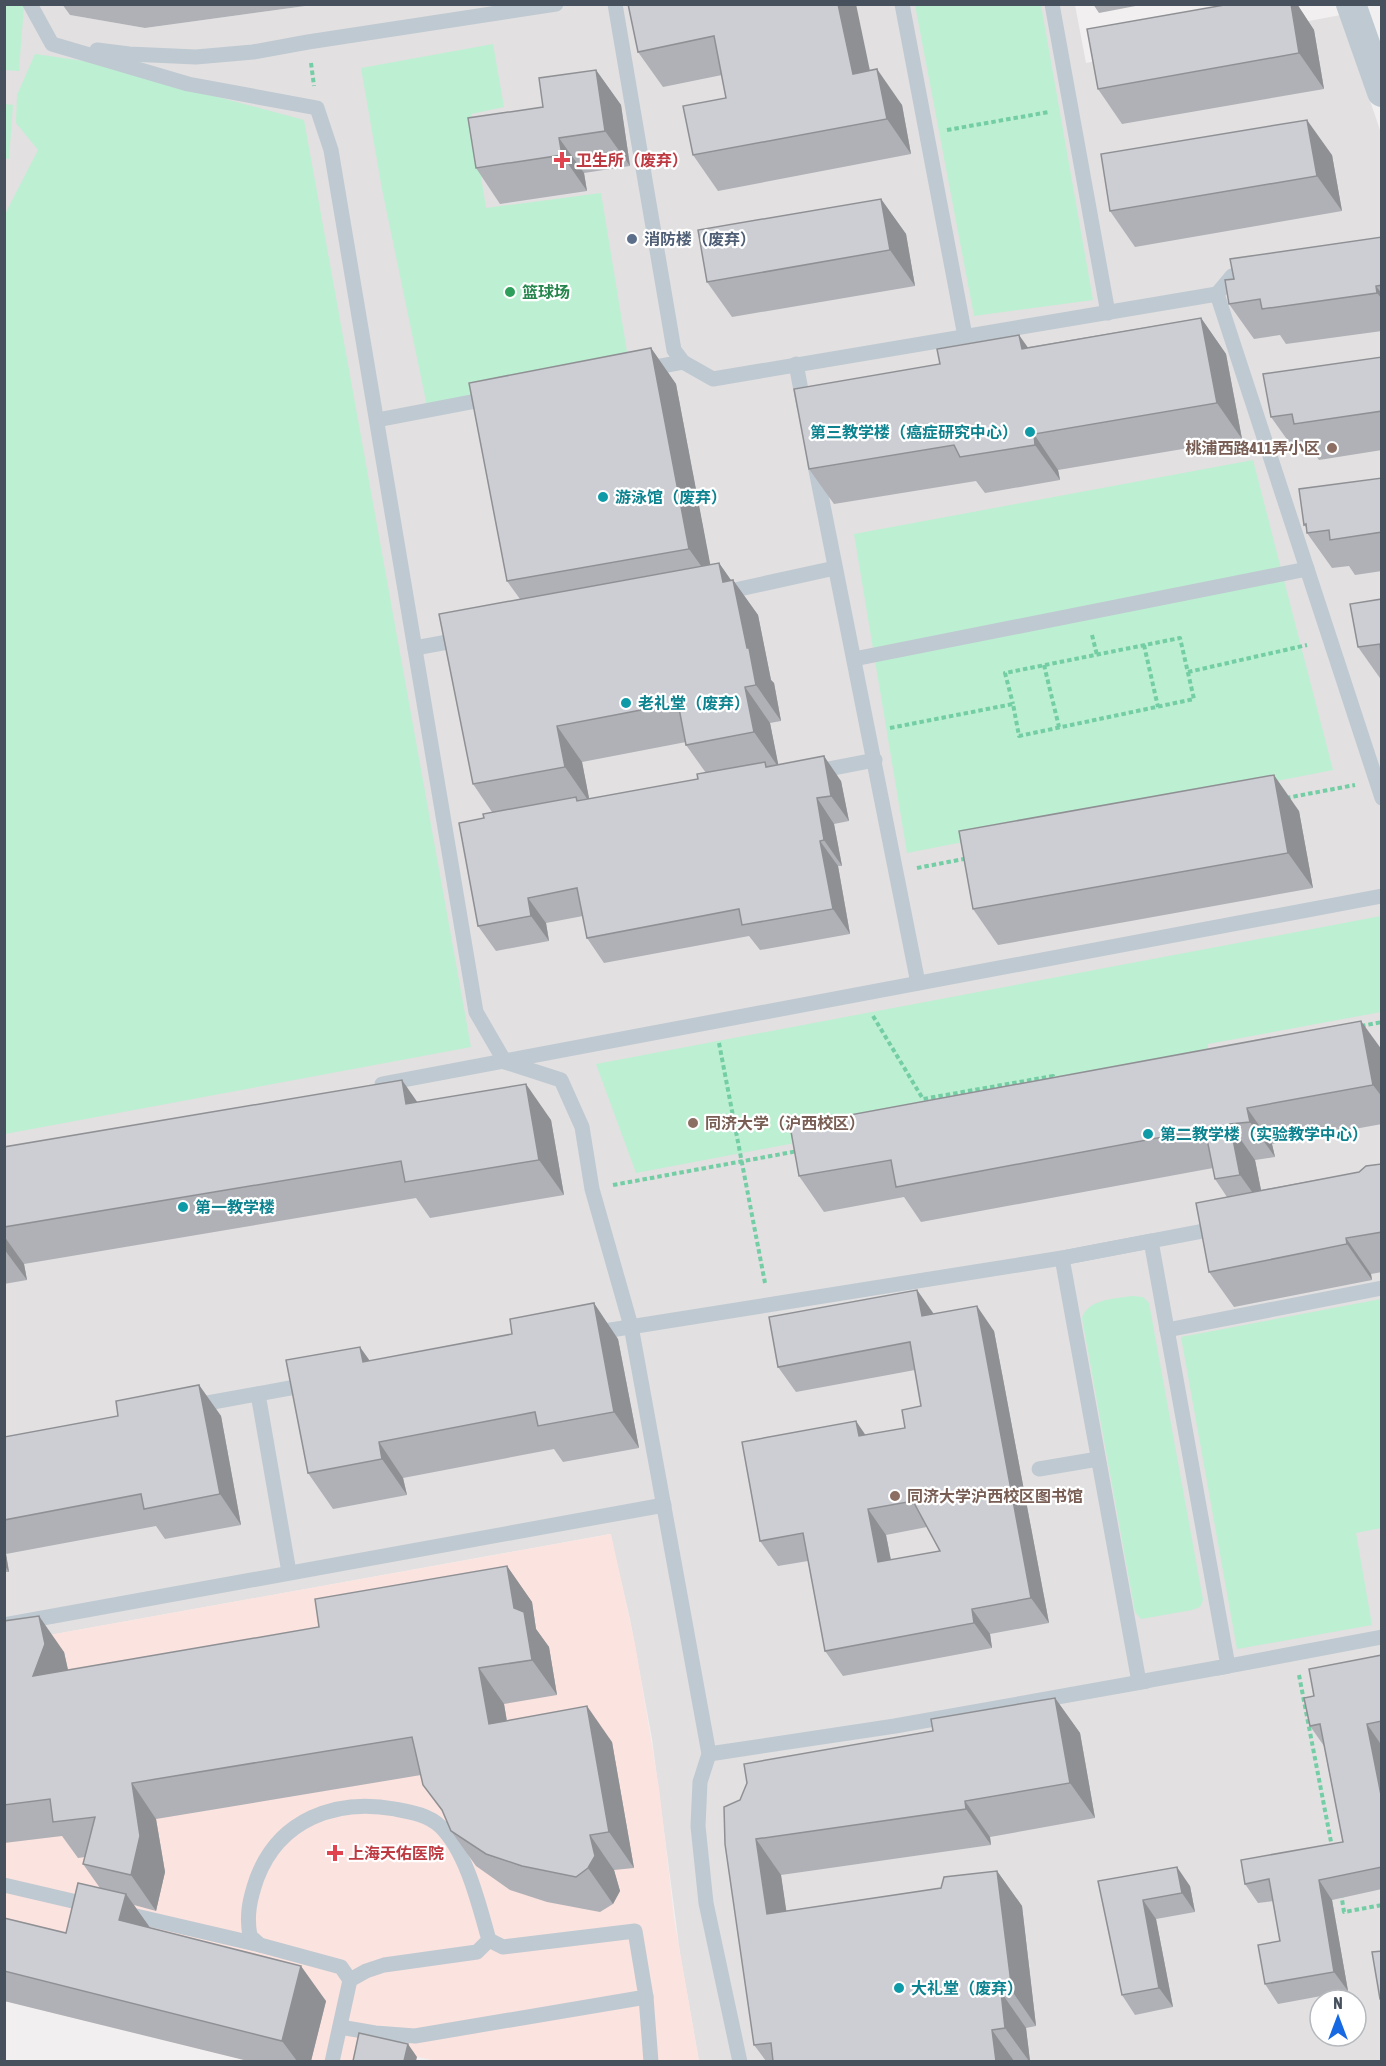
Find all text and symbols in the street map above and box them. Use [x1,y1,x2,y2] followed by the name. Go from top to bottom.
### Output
[553,151,571,169] marker: 卫生所（废弃）
[576,151,688,169] place label: 卫生所（废弃）
[644,230,756,248] place label: 消防楼（废弃）
[625,232,639,246] marker: 消防楼（废弃）
[522,283,570,301] place label: 篮球场
[503,285,517,299] marker: 篮球场
[810,423,1018,441] place label: 第三教学楼（癌症研究中心）
[1023,425,1037,439] marker: 第三教学楼（癌症研究中心）
[1185,439,1320,457] place label: 桃浦西路411弄小区
[1325,441,1339,455] marker: 桃浦西路411弄小区
[615,488,727,506] place label: 游泳馆（废弃）
[596,490,610,504] marker: 游泳馆（废弃）
[638,694,750,712] place label: 老礼堂（废弃）
[619,696,633,710] marker: 老礼堂（废弃）
[705,1114,865,1132] place label: 同济大学（沪西校区）
[686,1116,700,1130] marker: 同济大学（沪西校区）
[1160,1125,1368,1143] place label: 第二教学楼（实验教学中心）
[1141,1127,1155,1141] marker: 第二教学楼（实验教学中心）
[195,1198,275,1216] place label: 第一教学楼
[176,1200,190,1214] marker: 第一教学楼
[907,1487,1083,1505] place label: 同济大学沪西校区图书馆
[888,1489,902,1503] marker: 同济大学沪西校区图书馆
[326,1844,344,1862] marker: 上海天佑医院
[348,1844,444,1862] place label: 上海天佑医院
[911,1979,1023,1997] place label: 大礼堂（废弃）
[892,1981,906,1995] marker: 大礼堂（废弃）
[1308,1988,1368,2048] north arrow
[1333,1994,1343,2012] text: N

